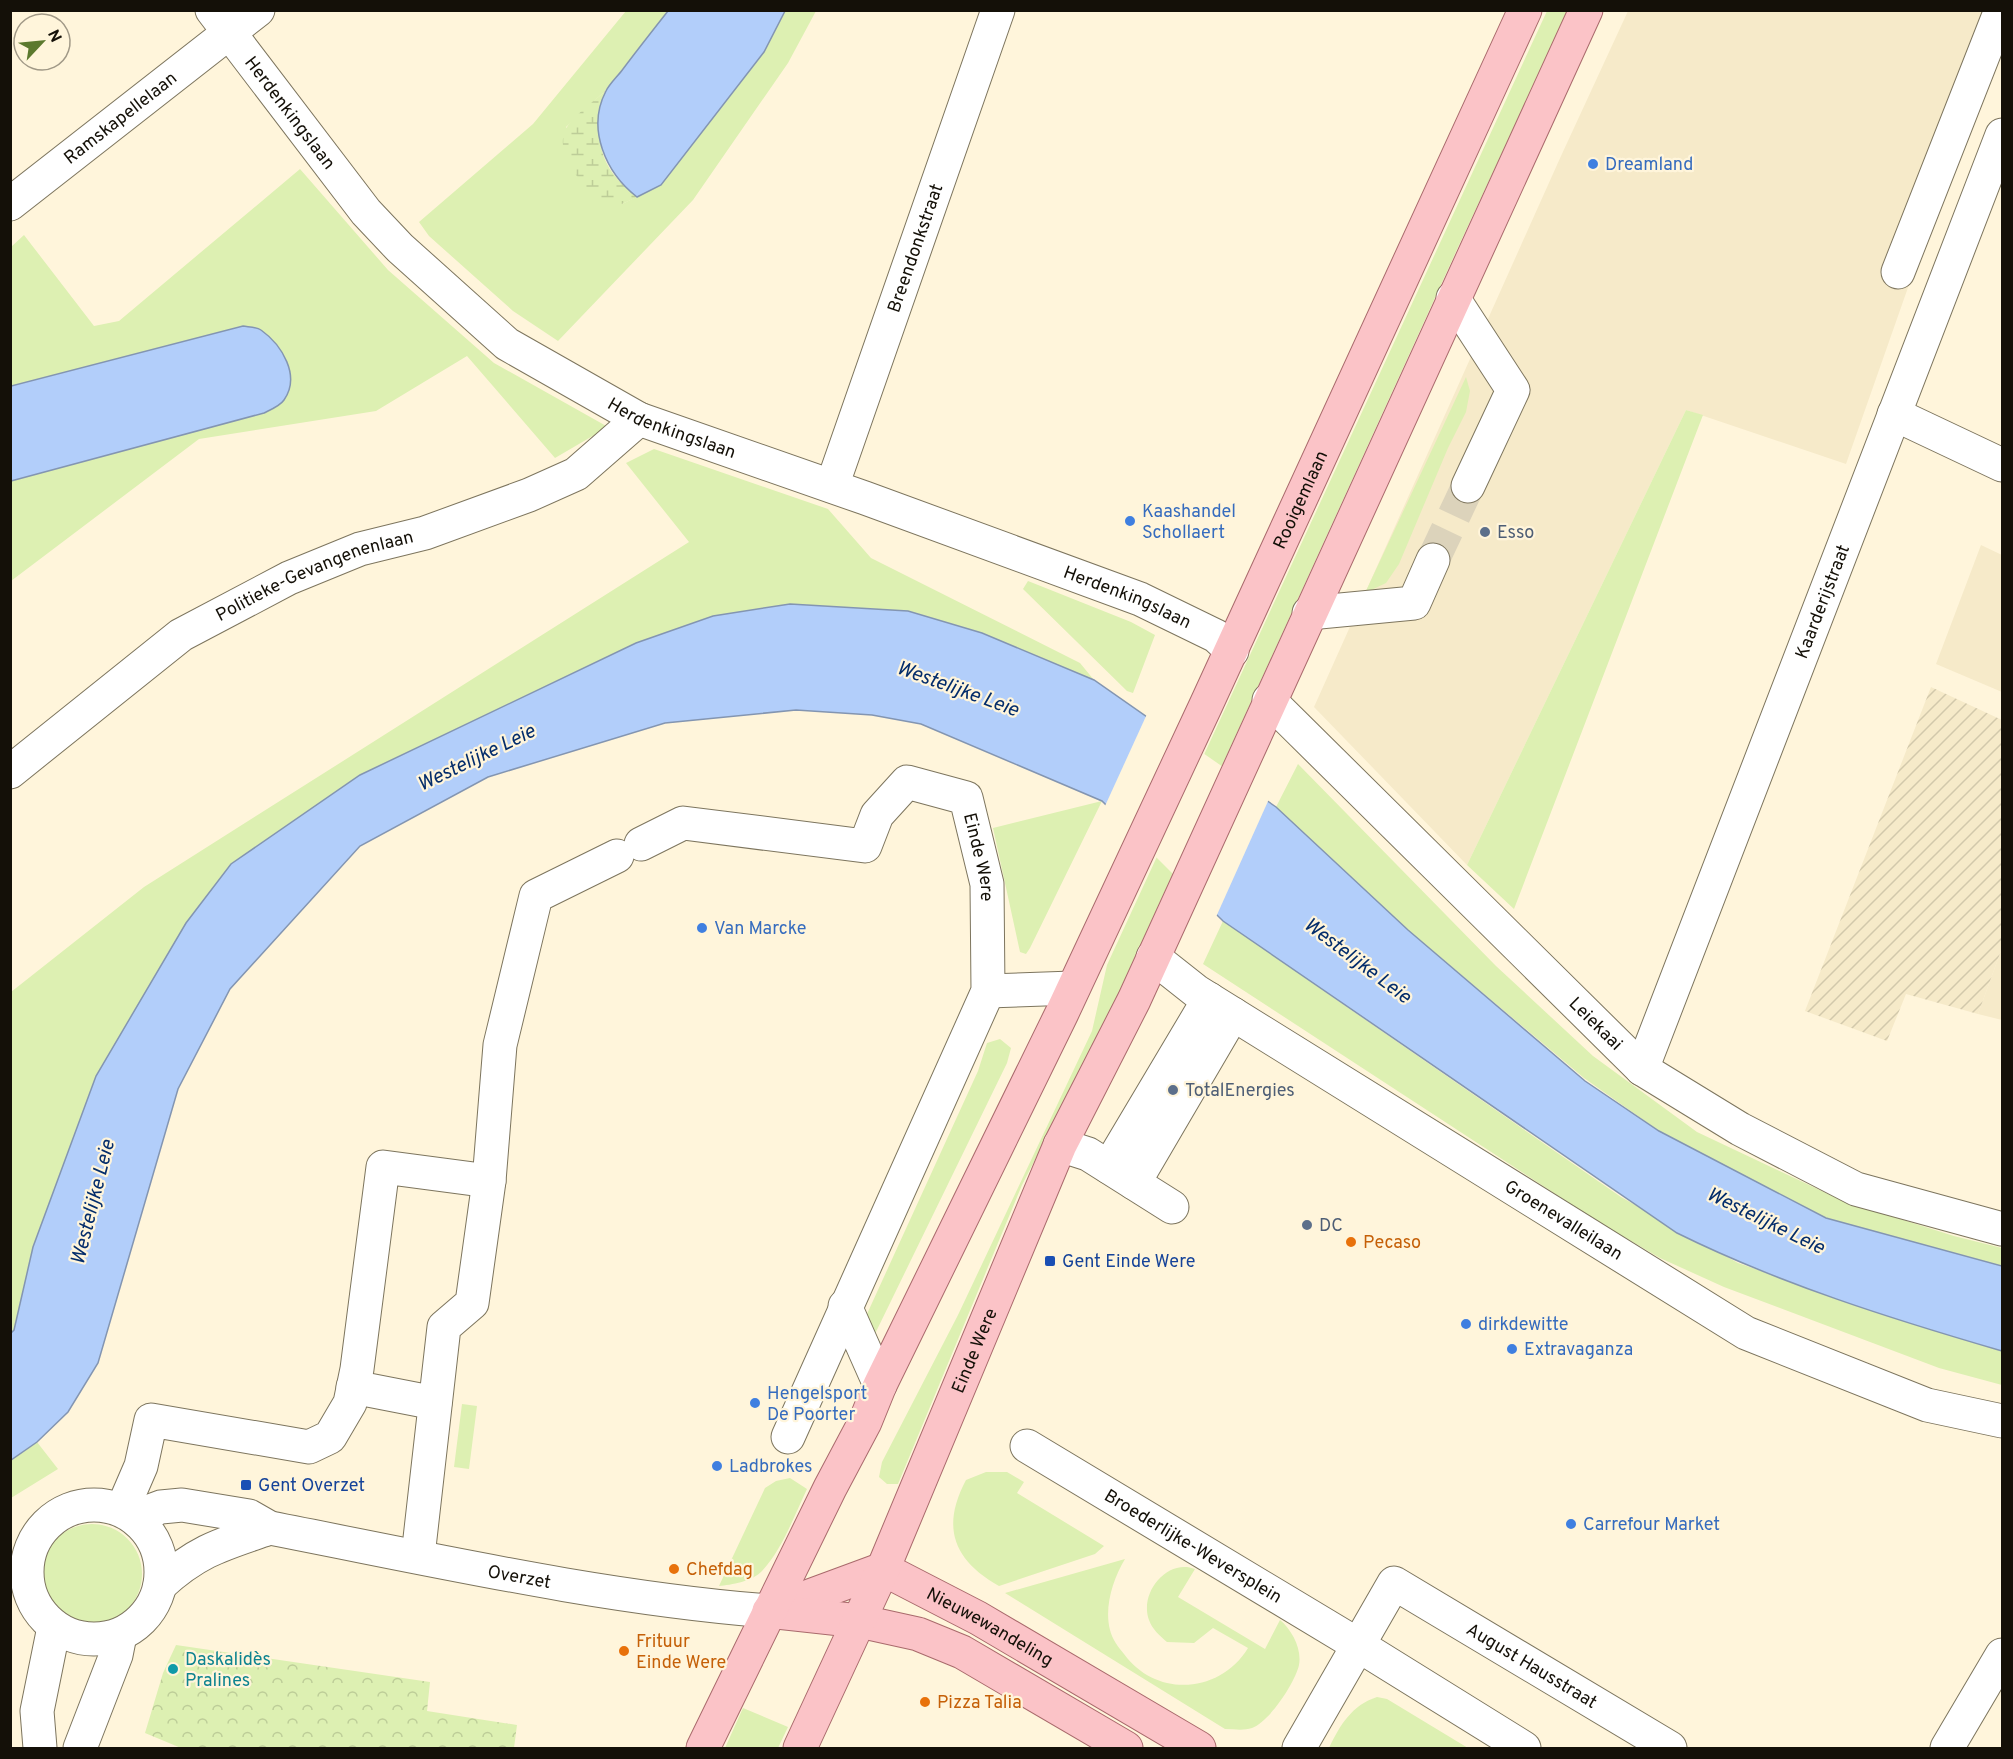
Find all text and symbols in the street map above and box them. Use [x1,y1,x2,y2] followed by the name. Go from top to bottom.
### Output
[12,12,72,72] north arrow
[42,27,65,46] text: N
[238,52,340,175] street label: Herdenkingslaan
[60,68,182,170] street label: Ramskapellelaan
[1605,154,1693,177] place label: Dreamland
[1586,157,1600,171] marker: Dreamland
[883,181,949,316] street label: Breendonkstraat
[603,393,739,465] street label: Herdenkingslaan
[1269,447,1334,553] street label: Rooigemlaan
[1142,501,1236,545] place label: Kaashandel Schollaert
[1123,514,1137,528] marker: Kaashandel Schollaert
[1497,522,1534,545] place label: Esso
[1478,525,1492,539] marker: Esso
[212,526,416,628] street label: Politieke-Gevangenenlaan
[1791,542,1856,662] street label: Kaarderijstraat
[1060,562,1195,635] street label: Herdenkingslaan
[893,656,1023,724] water label: Westelijke Leie
[414,719,541,799] water label: Westelijke Leie
[957,811,997,901] street label: Einde Were
[1298,913,1416,1011] water label: Westelijke Leie
[714,918,806,941] place label: Van Marcke
[695,921,709,935] marker: Van Marcke
[1563,993,1627,1056] street label: Leiekaai
[1185,1080,1295,1103] place label: TotalEnergies
[1166,1083,1180,1097] marker: TotalEnergies
[66,1137,122,1268] water label: Westelijke Leie
[1500,1176,1626,1266] street label: Groenevalleilaan
[1702,1182,1829,1262] water label: Westelijke Leie
[1319,1215,1343,1238] place label: DC
[1300,1218,1314,1232] marker: DC
[1363,1232,1421,1255] place label: Pecaso
[1344,1235,1358,1249] marker: Pecaso
[1062,1251,1195,1274] place label: Gent Einde Were
[1043,1254,1057,1268] marker: Gent Einde Were
[948,1305,1004,1397] street label: Einde Were
[1478,1314,1569,1337] place label: dirkdewitte
[1459,1317,1473,1331] marker: dirkdewitte
[1524,1339,1633,1362] place label: Extravaganza
[1505,1342,1519,1356] marker: Extravaganza
[767,1383,867,1427] place label: Hengelsport De Poorter
[748,1396,762,1410] marker: Hengelsport De Poorter
[729,1456,813,1479] place label: Ladbrokes
[710,1459,724,1473] marker: Ladbrokes
[258,1475,365,1498] place label: Gent Overzet
[239,1478,253,1492] marker: Gent Overzet
[1099,1485,1286,1610] street label: Broederlijke-Weversplein
[1583,1514,1720,1537] place label: Carrefour Market
[1564,1517,1578,1531] marker: Carrefour Market
[686,1559,753,1582] place label: Chefdag
[485,1561,553,1595] street label: Overzet
[667,1562,681,1576] marker: Chefdag
[922,1583,1057,1673] street label: Nieuwewandeling
[1461,1619,1601,1715] street label: August Hausstraat
[636,1631,726,1675] place label: Frituur Einde Were
[617,1644,631,1658] marker: Frituur Einde Were
[185,1649,271,1693] place label: Daskalidès Pralines
[166,1662,180,1676] marker: Daskalidès Pralines
[937,1692,1022,1715] place label: Pizza Talia
[918,1695,932,1709] marker: Pizza Talia

